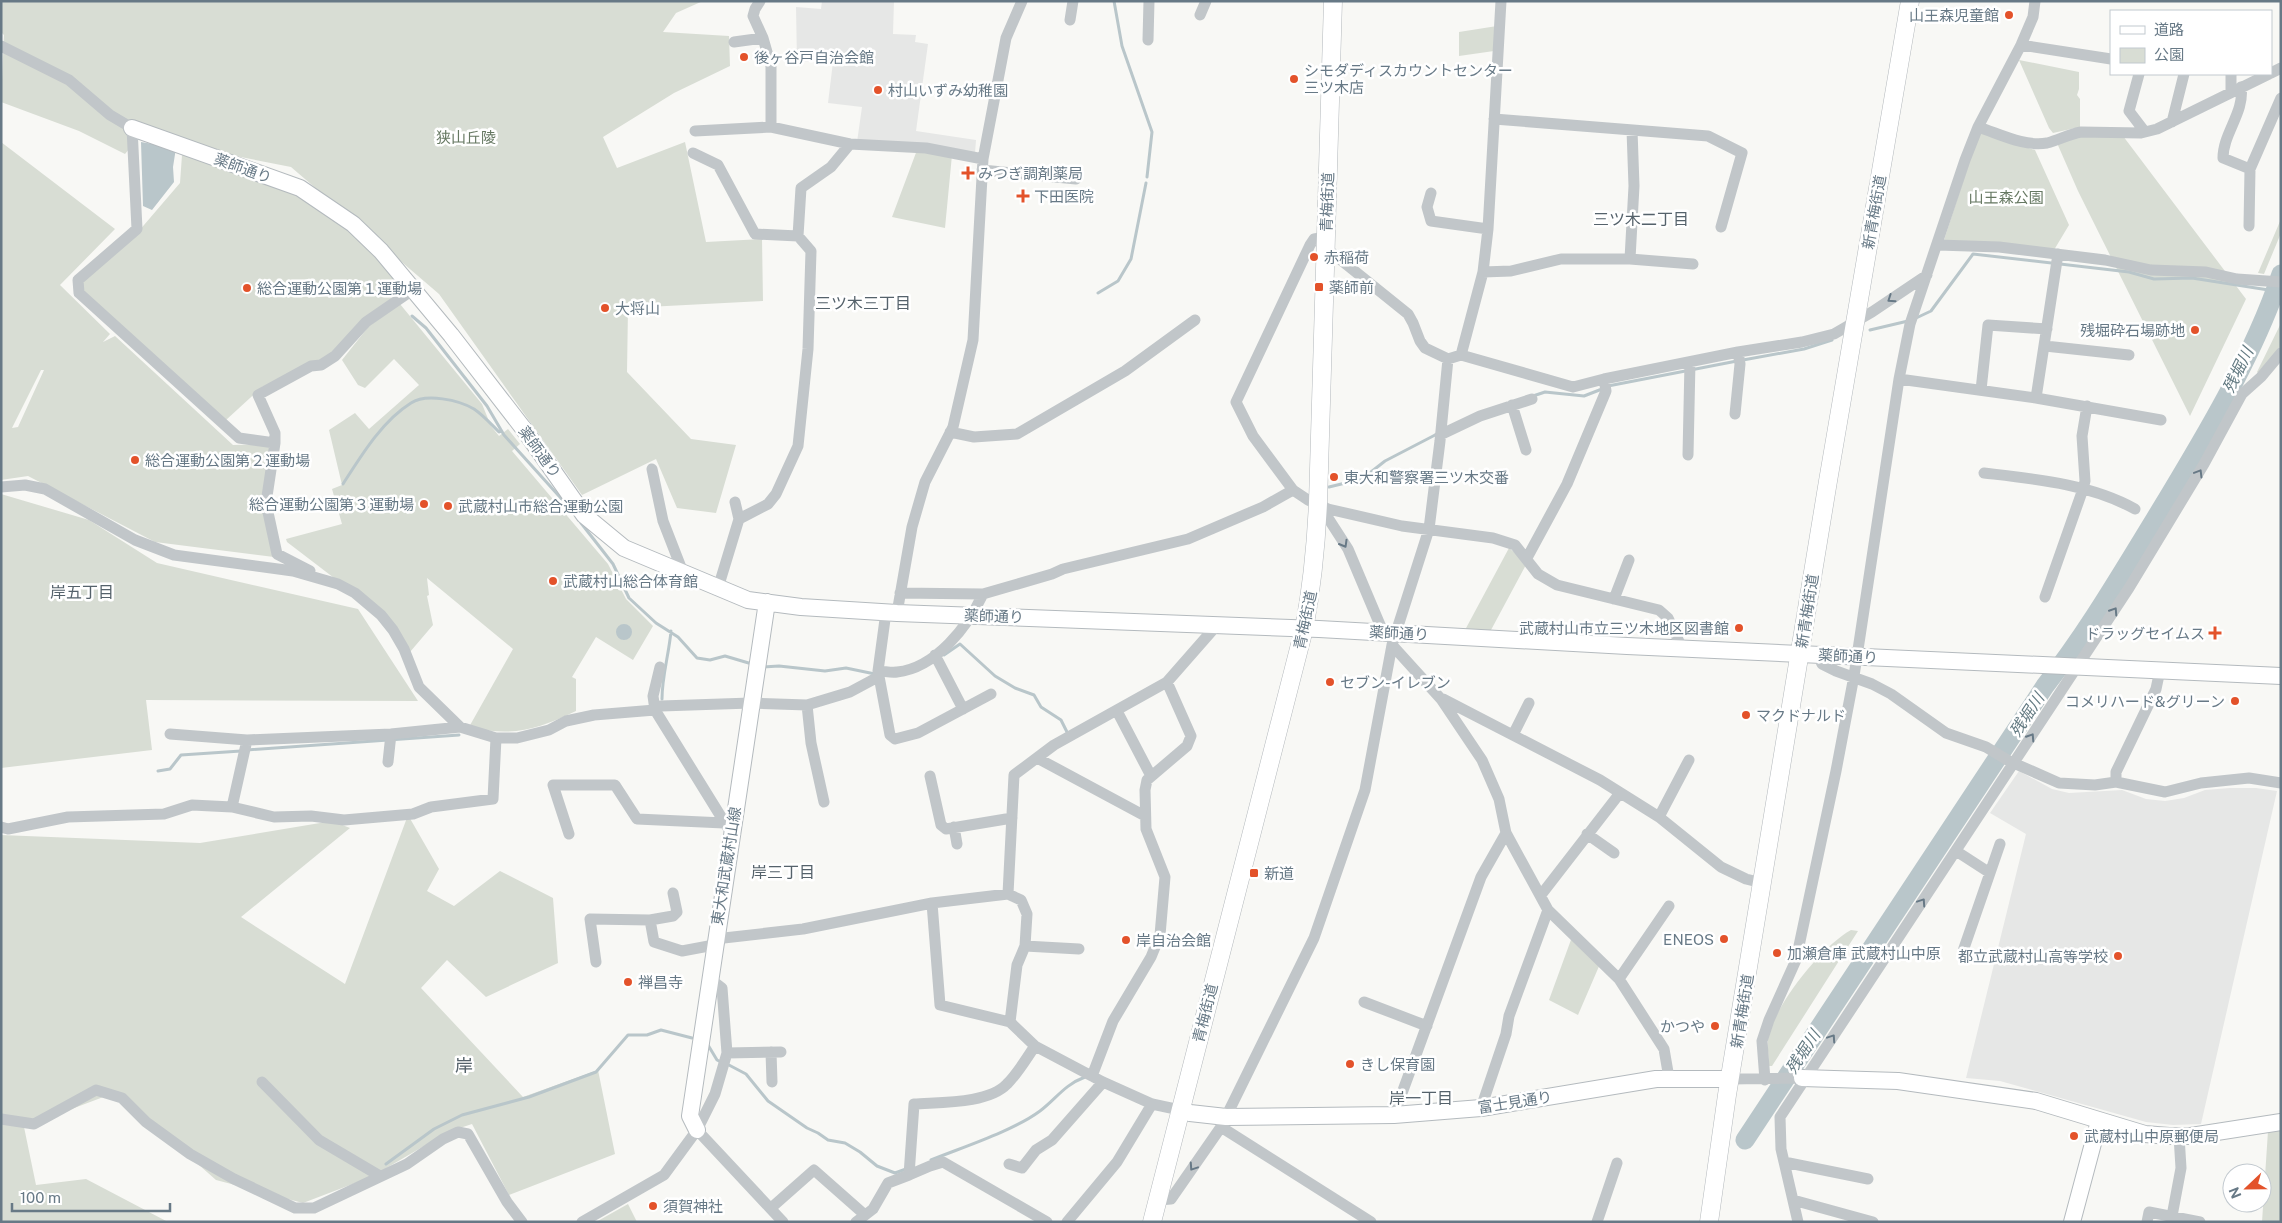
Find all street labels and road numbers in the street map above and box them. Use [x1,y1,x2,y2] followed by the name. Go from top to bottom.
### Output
[212,150,274,186] street label: 薬師通り
[1317,172,1337,232] street label: 青梅街道
[1859,174,1889,250] street label: 新青梅街道
[515,423,565,481] street label: 薬師通り
[1793,573,1821,649] street label: 新青梅街道
[1290,589,1320,651] street label: 青梅街道
[964,606,1024,626] street label: 薬師通り
[1369,623,1429,643] street label: 薬師通り
[1818,646,1878,666] street label: 薬師通り
[708,805,744,927] street label: 東大和武蔵村山線
[1728,973,1756,1049] street label: 新青梅街道
[1189,982,1221,1044] street label: 青梅街道
[1477,1088,1553,1116] street label: 富士見通り

